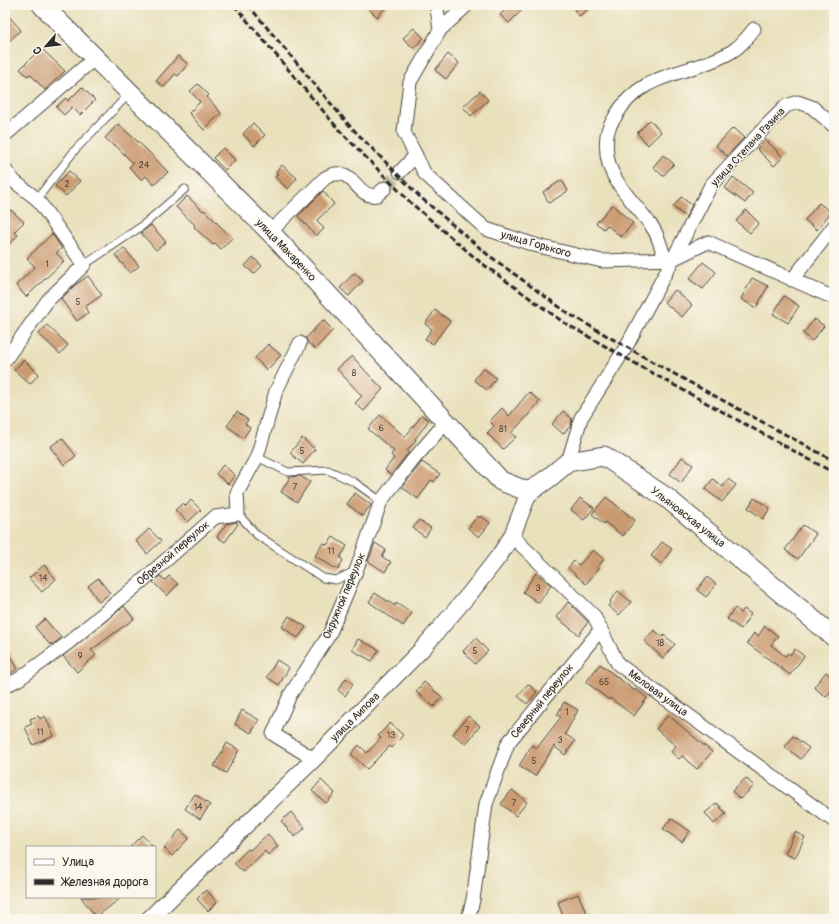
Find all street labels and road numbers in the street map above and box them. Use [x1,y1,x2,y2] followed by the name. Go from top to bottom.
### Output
[708,105,788,190] street label: улица Степана Разина
[252,216,319,284] street label: улица Макаренко
[498,227,573,260] street label: улица Горького
[648,484,728,550] street label: Ульяновская улица
[134,518,212,588] street label: Обрезной переулок
[320,551,368,641] street label: Окружной переулок
[508,661,576,741] street label: Северный переулок
[626,667,690,719] street label: Меловая улица
[327,690,382,745] street label: улица Аипова

